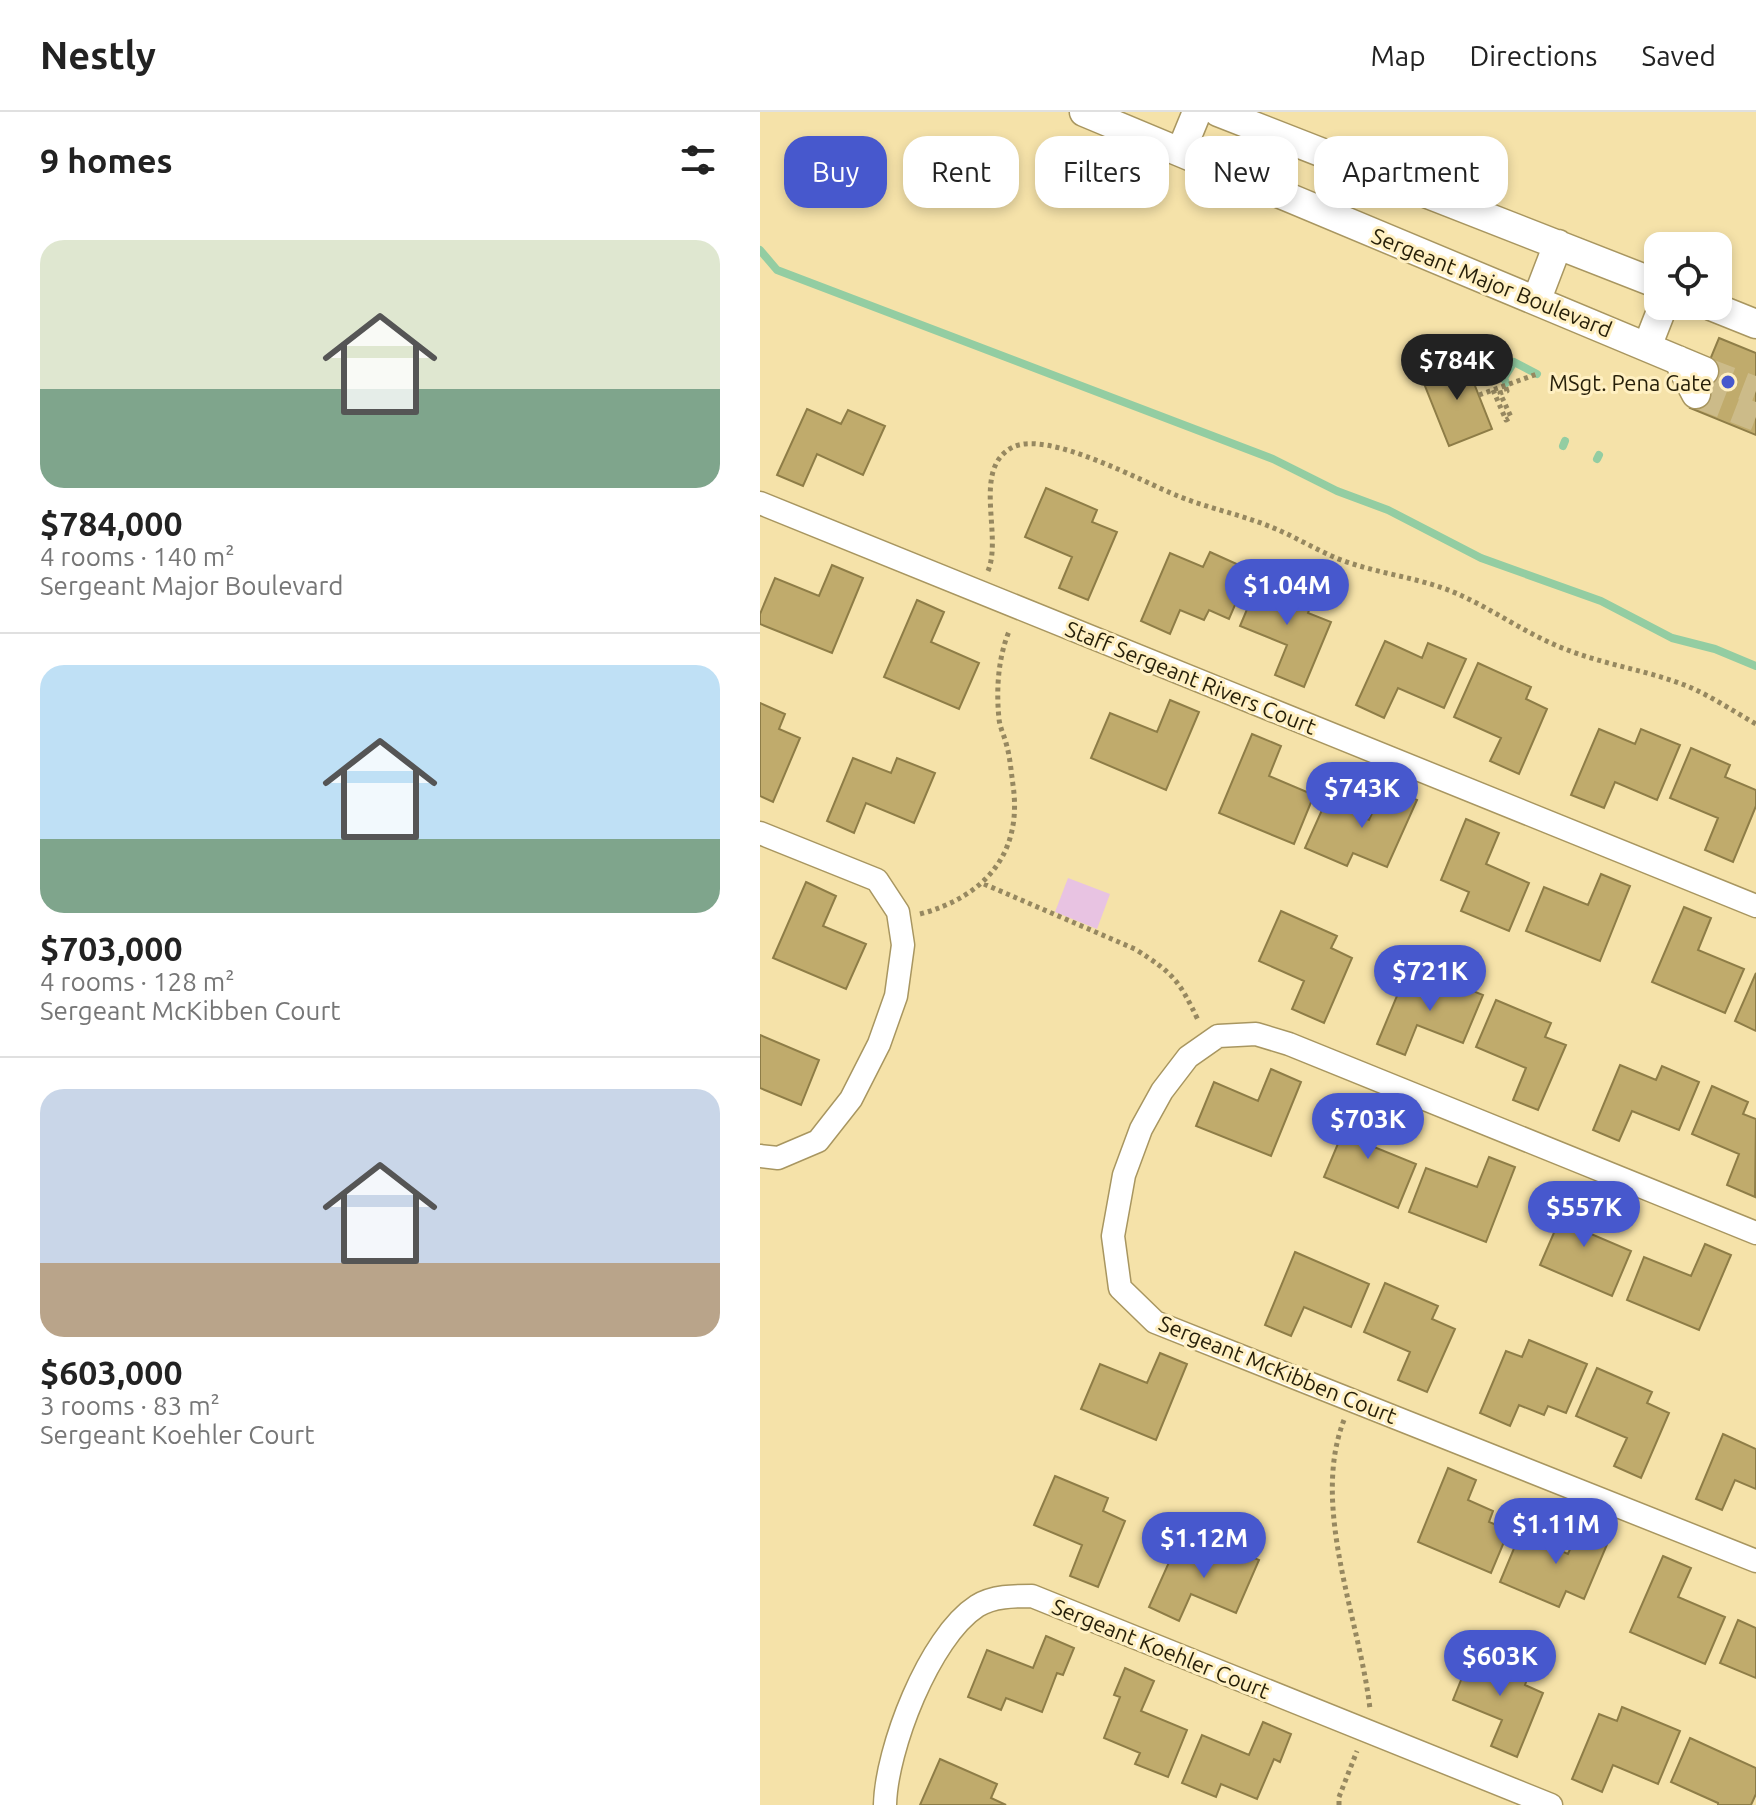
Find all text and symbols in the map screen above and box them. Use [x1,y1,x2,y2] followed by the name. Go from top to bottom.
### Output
[40,34,156,76] text: Nestly
[1370,40,1426,71] text: Map
[1470,40,1597,71] text: Directions
[1641,40,1716,71] text: Saved
[784,136,887,208] chip: Buy
[903,136,1019,208] chip: Rent
[1035,136,1169,208] chip: Filters
[1185,136,1298,208] chip: New
[1314,136,1508,208] chip: Apartment
[676,138,720,182] icon: filters
[40,141,173,179] text: 9 homes
[1368,222,1616,342] street label: Sergeant Major Boulevard
[1644,232,1732,320] map controls
[1644,232,1732,320] button: locate
[308,292,452,436] icon: home
[1401,334,1513,402] pin: $784K
[1419,345,1495,374] text: $784K
[1549,370,1712,395] place label: MSgt. Pena Gate
[1719,373,1737,391] marker: MSgt. Pena Gate
[40,504,183,542] text: $784,000
[40,542,235,571] text: 4 rooms · 140 m²
[1222,559,1352,627] pin: $1.04M
[1243,570,1331,599] text: $1.04M
[40,571,344,600] text: Sergeant Major Boulevard
[1062,615,1320,739] street label: Staff Sergeant Rivers Court
[308,717,452,861] icon: home
[1306,762,1418,830] pin: $743K
[1324,773,1400,802] text: $743K
[40,929,183,967] text: $703,000
[1374,945,1486,1013] pin: $721K
[1392,956,1468,985] text: $721K
[40,967,235,996] text: 4 rooms · 128 m²
[40,996,340,1025] text: Sergeant McKibben Court
[1312,1093,1424,1161] pin: $703K
[1330,1104,1406,1133] text: $703K
[308,1141,452,1285] icon: home
[1528,1181,1640,1249] pin: $557K
[1546,1192,1622,1221] text: $557K
[1155,1310,1401,1428] street label: Sergeant McKibben Court
[40,1353,183,1391] text: $603,000
[40,1391,220,1420] text: 3 rooms · 83 m²
[40,1420,314,1449] text: Sergeant Koehler Court
[1491,1498,1621,1566] pin: $1.11M
[1512,1509,1600,1538] text: $1.11M
[1139,1512,1269,1580] pin: $1.12M
[1160,1523,1248,1552] text: $1.12M
[1049,1593,1274,1703] street label: Sergeant Koehler Court
[1444,1630,1556,1698] pin: $603K
[1462,1641,1538,1670] text: $603K

